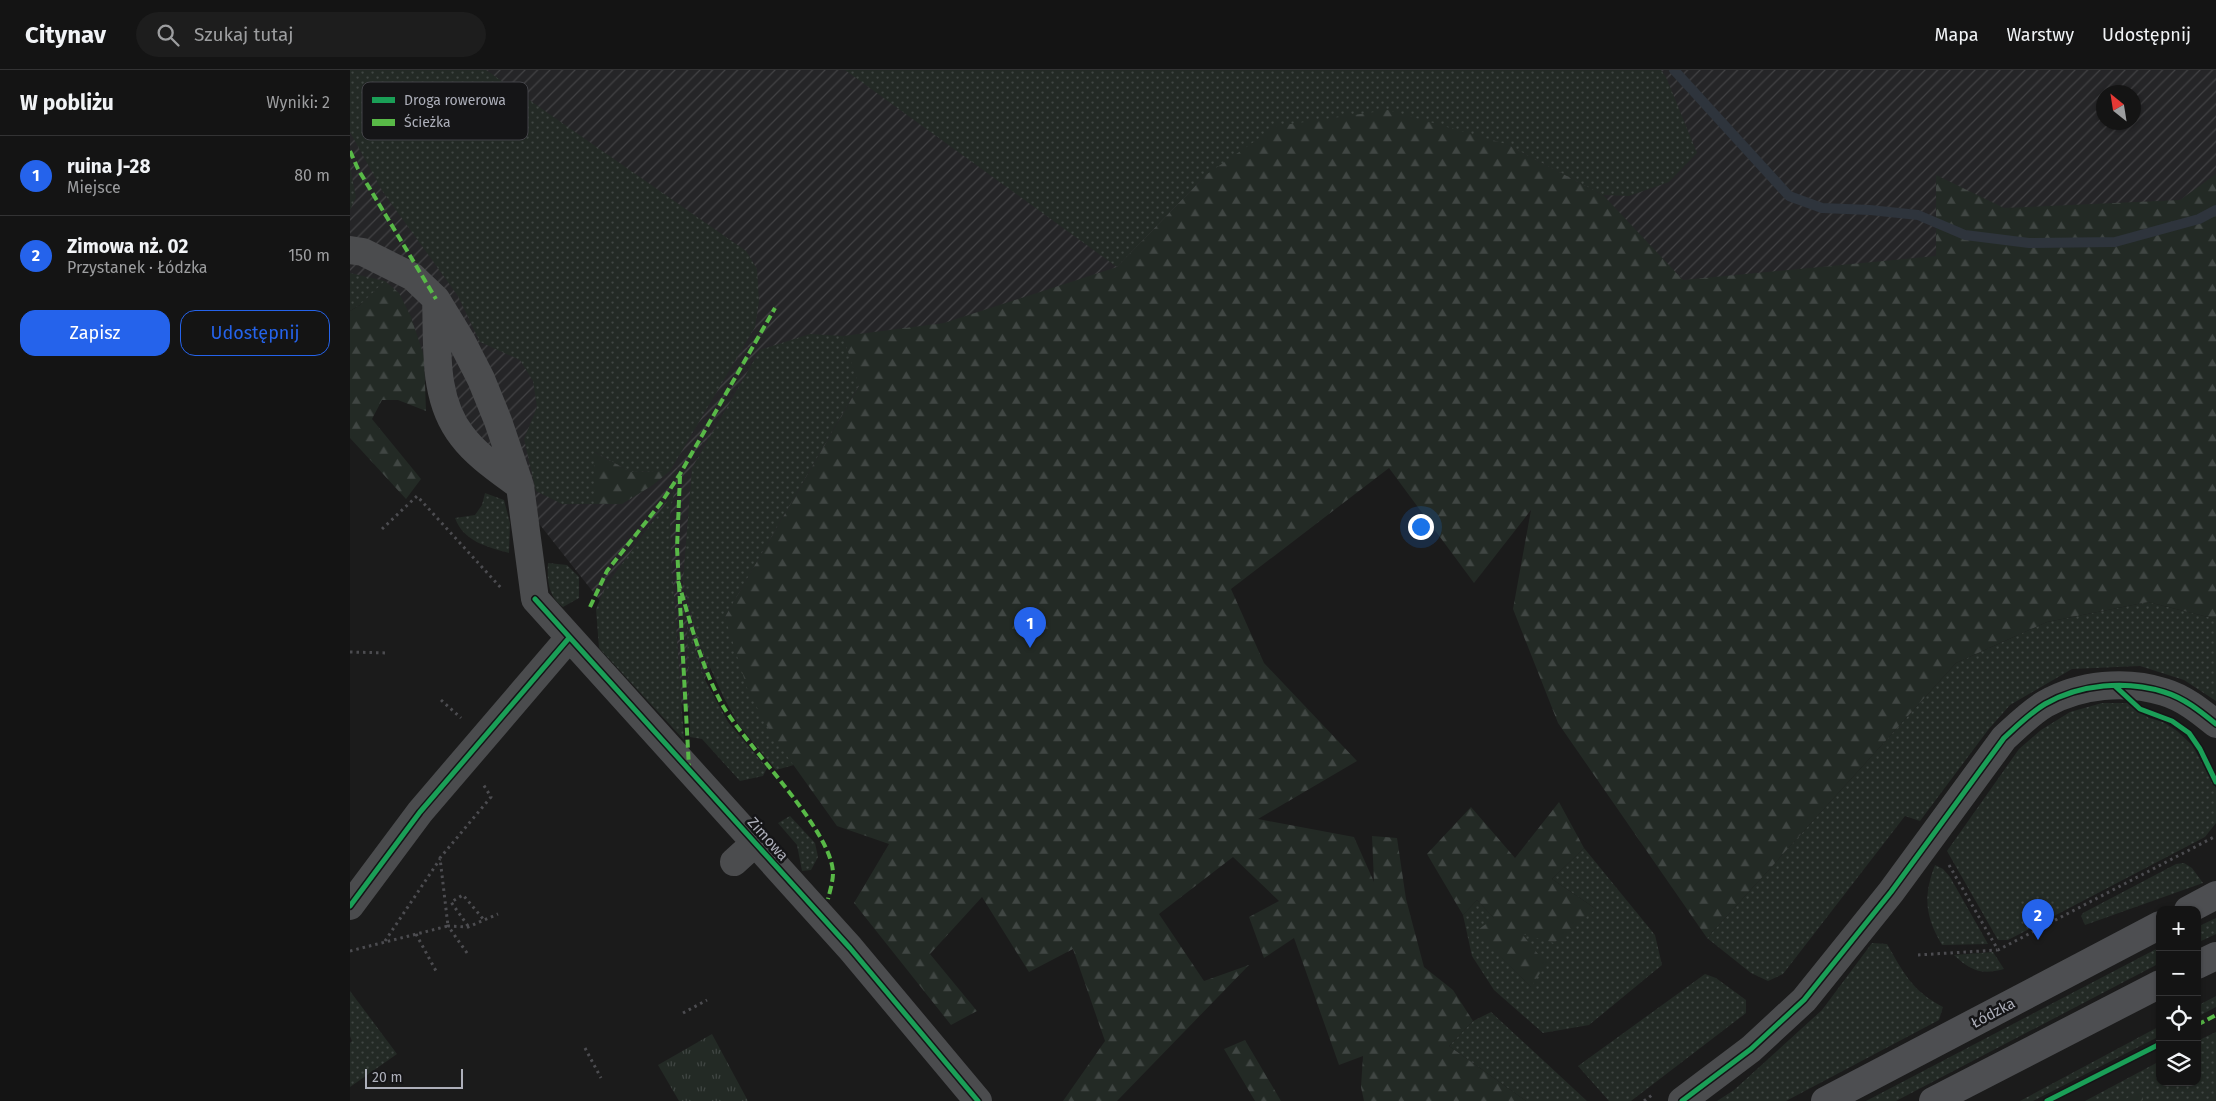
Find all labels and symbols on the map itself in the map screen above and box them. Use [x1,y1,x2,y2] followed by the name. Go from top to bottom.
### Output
[362,82,528,140] legend
[2096,85,2141,130] north arrow
[404,92,506,109] text: Droga rowerowa
[404,113,451,131] text: Ścieżka
[1408,514,1434,540] your location
[1014,607,1046,648] pin: 1
[744,813,792,865] street label: Zimowa
[2022,899,2054,940] pin: 2
[1968,994,2018,1032] street label: Łódzka
[365,1066,462,1089] scale bar

